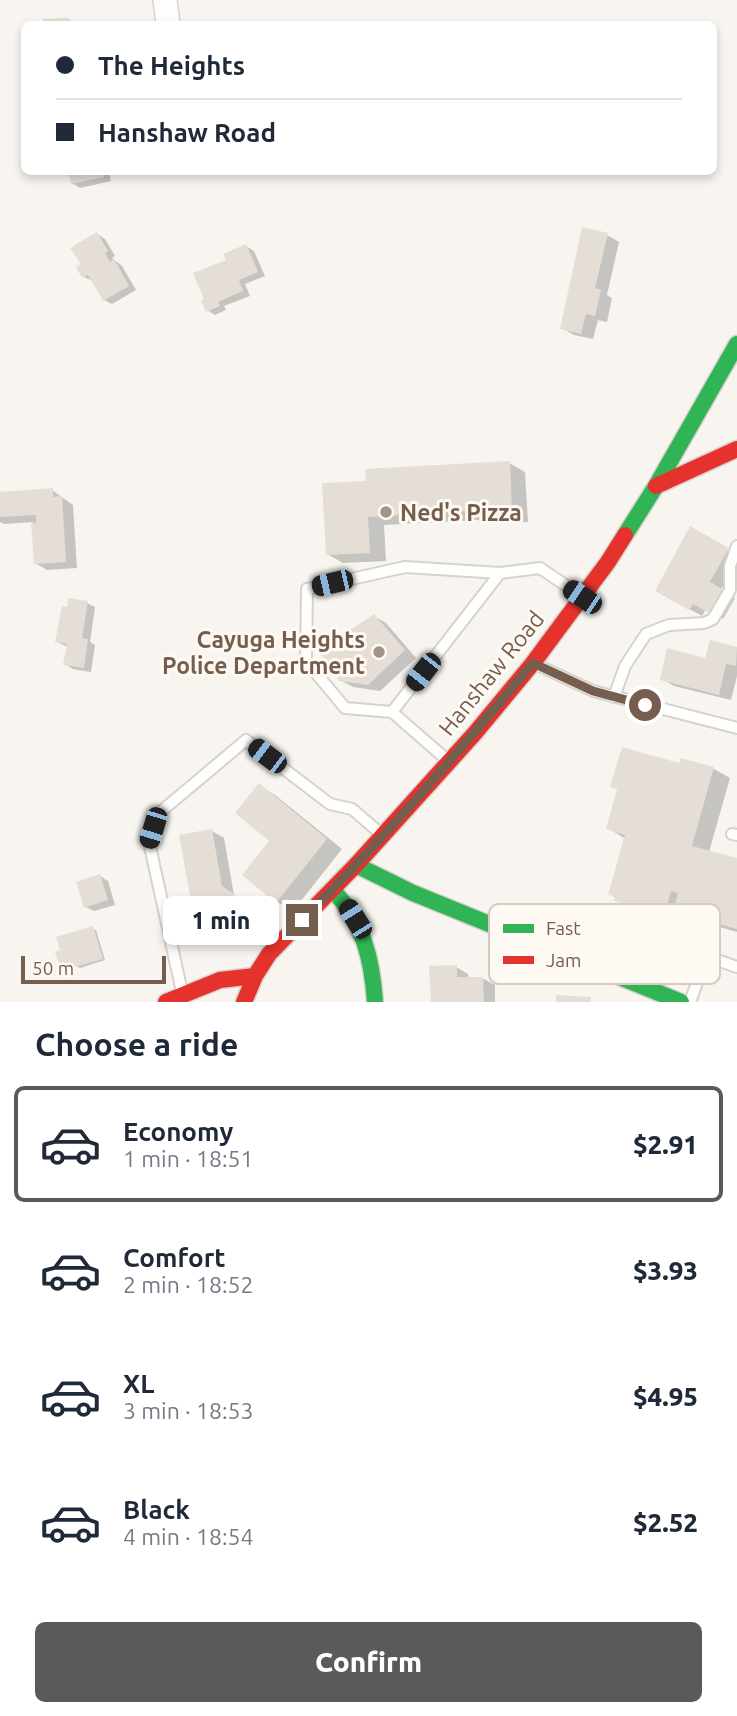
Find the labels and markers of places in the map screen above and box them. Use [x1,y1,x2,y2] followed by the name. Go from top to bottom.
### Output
[400,500,522,525] place label: Ned's Pizza
[378,504,394,520] marker: Ned's Pizza
[162,627,365,678] place label: Cayuga Heights Police Department
[371,644,387,660] marker: Cayuga Heights Police Department

